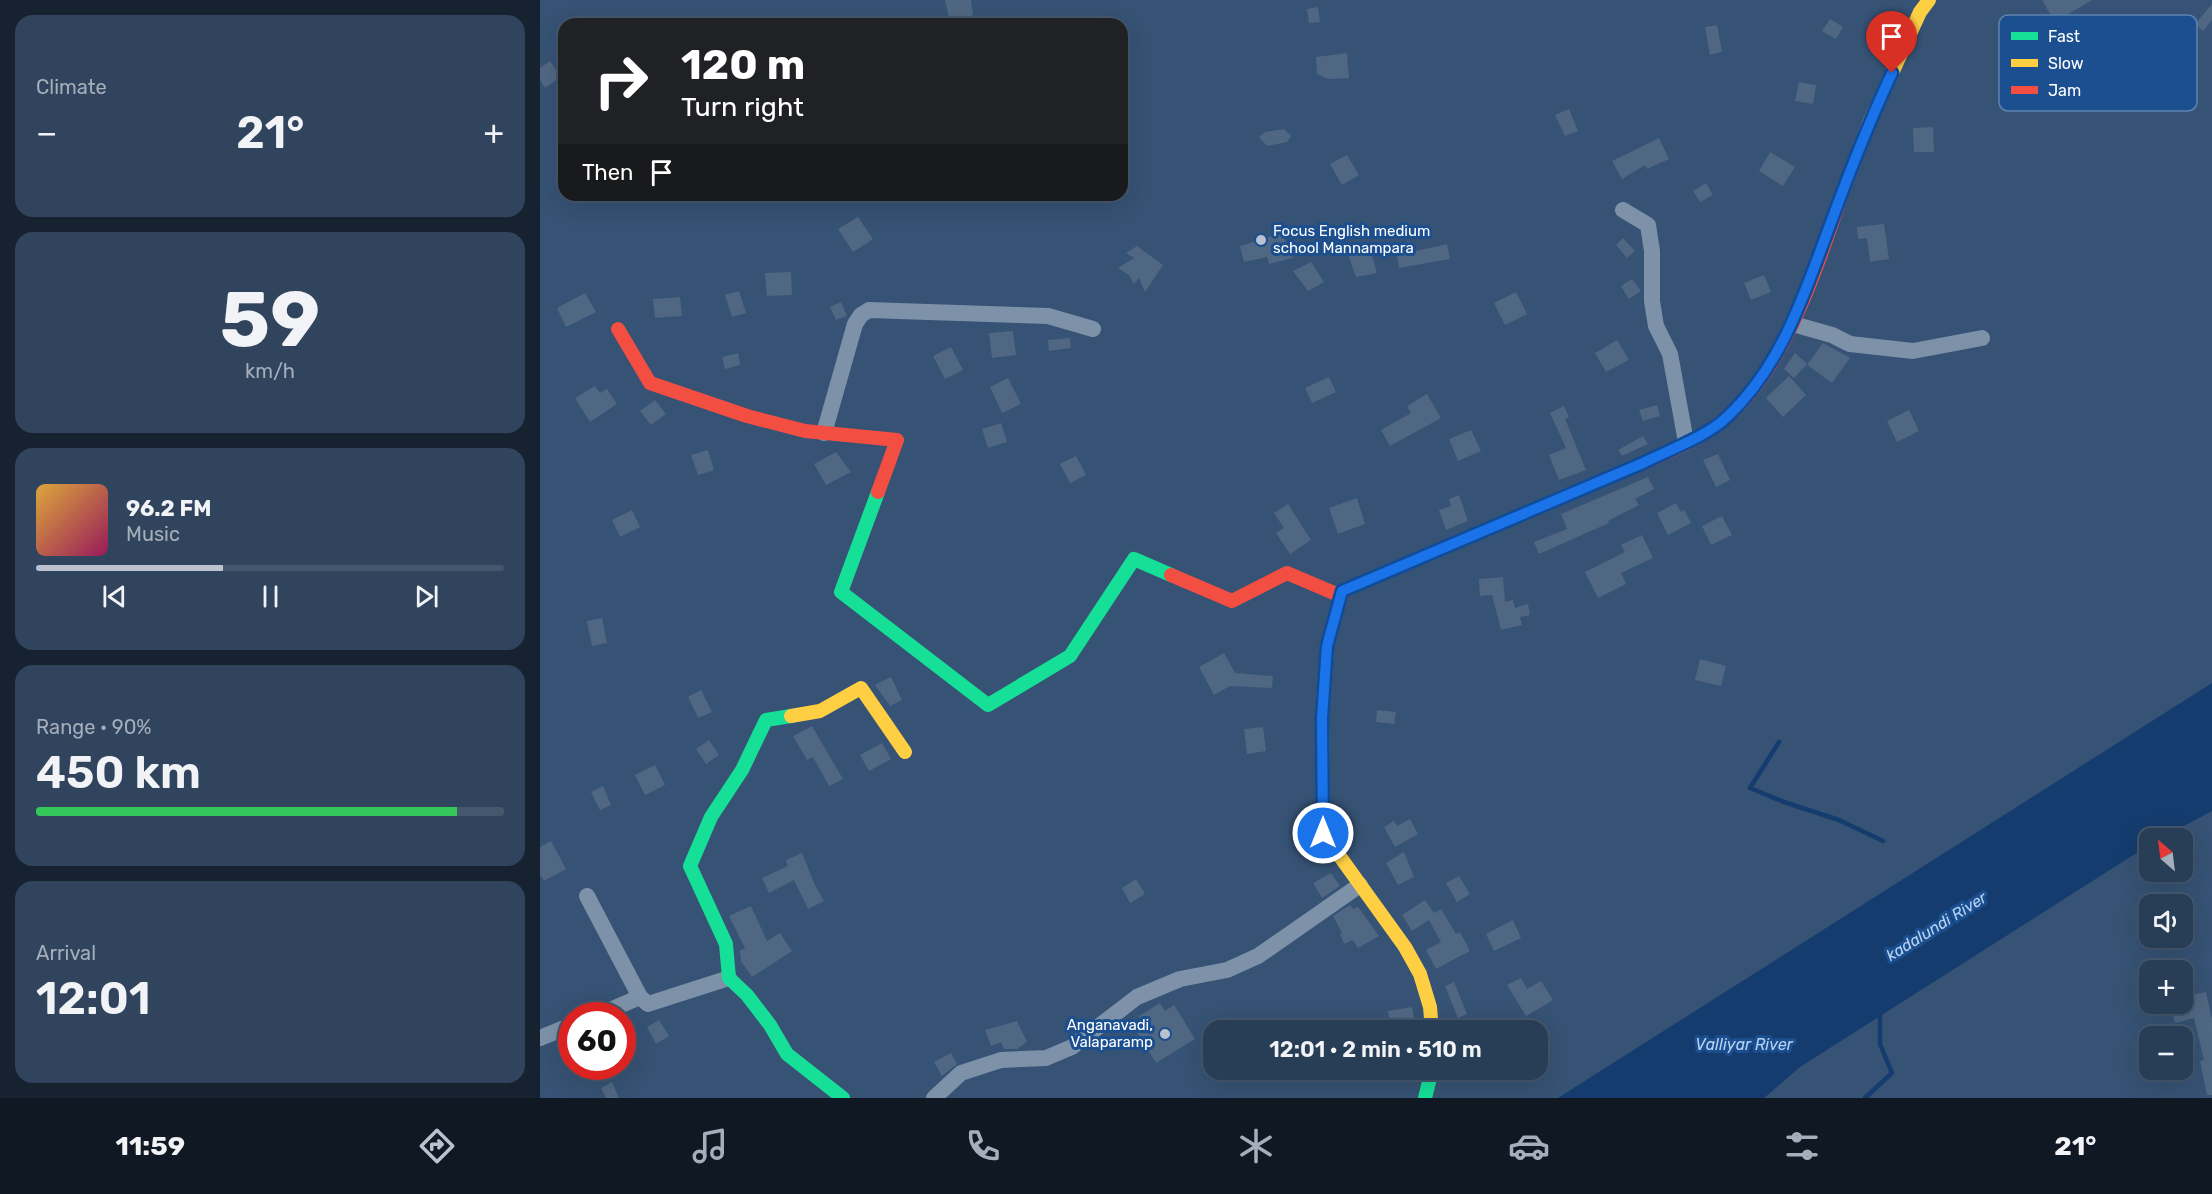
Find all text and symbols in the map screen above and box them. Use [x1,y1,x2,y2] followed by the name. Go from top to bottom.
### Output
[1866,11,1917,73] pin
[1999,15,2197,111] legend
[1875,20,1908,53] icon: arrive
[2048,27,2080,46] text: Fast
[681,40,805,90] text: 120 m
[582,42,660,120] icon: right
[2048,54,2084,73] text: Slow
[36,75,107,99] text: Climate
[2048,81,2081,100] text: Jam
[681,91,804,123] text: Turn right
[236,106,305,159] text: 21°
[36,113,57,152] text: −
[483,113,504,152] text: +
[645,156,678,189] icon: arrive
[582,159,633,186] text: Then
[1273,222,1430,257] place label: Focus English medium school Mannampara
[1254,233,1268,247] marker: Focus English medium school Mannampara
[220,273,320,366] text: 59
[245,359,295,383] text: km/h
[126,495,211,522] text: 96.2 FM
[126,522,180,546] text: Music
[98,580,131,613] icon: previous
[254,580,287,613] icon: pause
[410,580,443,613] icon: next
[36,715,152,739] text: Range · 90%
[36,746,201,799] text: 450 km
[1291,801,1355,865] position arrow
[2139,828,2193,882] north arrow
[2139,828,2193,1080] map controls
[1882,887,1991,965] water label: kadalundi River
[2139,894,2193,948] button: sound
[36,941,96,965] text: Arrival
[2139,960,2193,1014] button: +
[36,972,150,1025] text: 12:01
[558,1002,636,1080] speed limit sign: 60
[1067,1016,1153,1051] place label: Anganavadi, Valaparamp
[2139,1026,2193,1080] button: −
[1158,1027,1172,1041] marker: Anganavadi, Valaparamp
[1695,1035,1794,1054] water label: Valliyar River
[1269,1036,1482,1063] text: 12:01 · 2 min · 510 m
[416,1125,458,1167] icon: directions
[689,1125,731,1167] icon: music
[962,1125,1004,1167] icon: phone
[1235,1125,1277,1167] icon: climate
[1508,1125,1550,1167] icon: car
[1781,1125,1823,1167] icon: filters
[116,1130,185,1162] text: 11:59
[2054,1130,2096,1162] text: 21°

